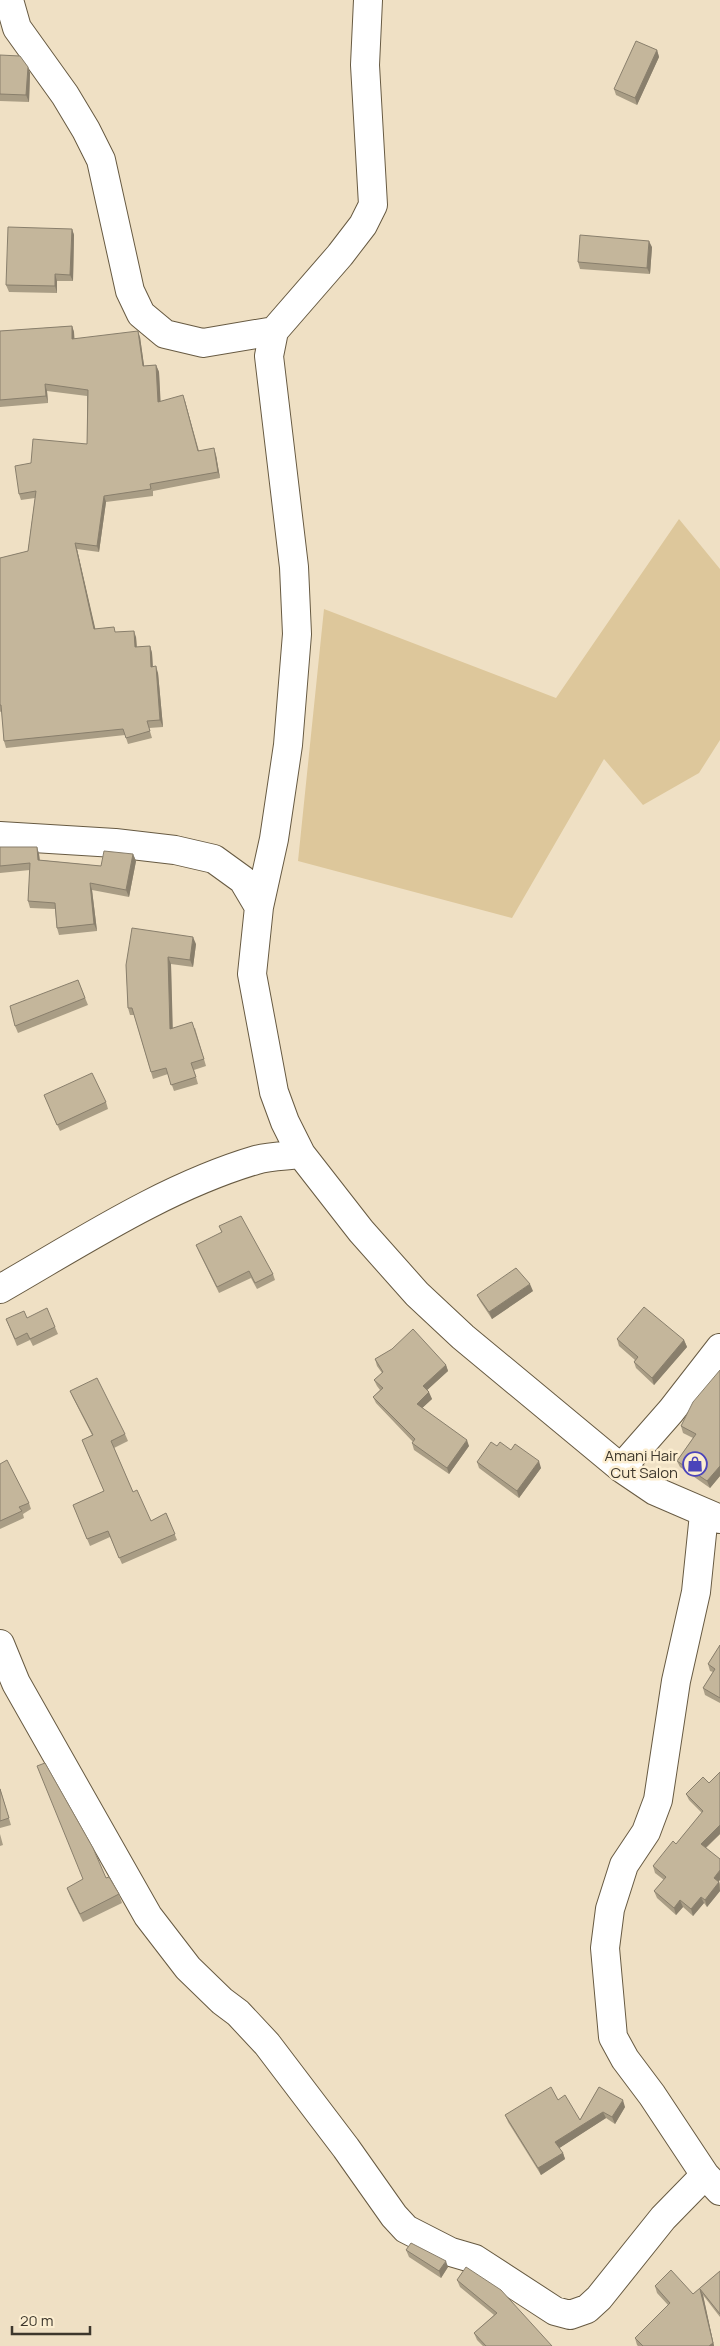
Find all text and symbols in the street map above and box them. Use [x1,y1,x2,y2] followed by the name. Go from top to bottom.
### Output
[605,1445,679,1483] place label: Amani Hair Cut Salon
[682,1451,708,1477] shop icon: Amani Hair Cut Salon
[12,2304,90,2336] scale bar
[20,2310,53,2331] text: 20 m

